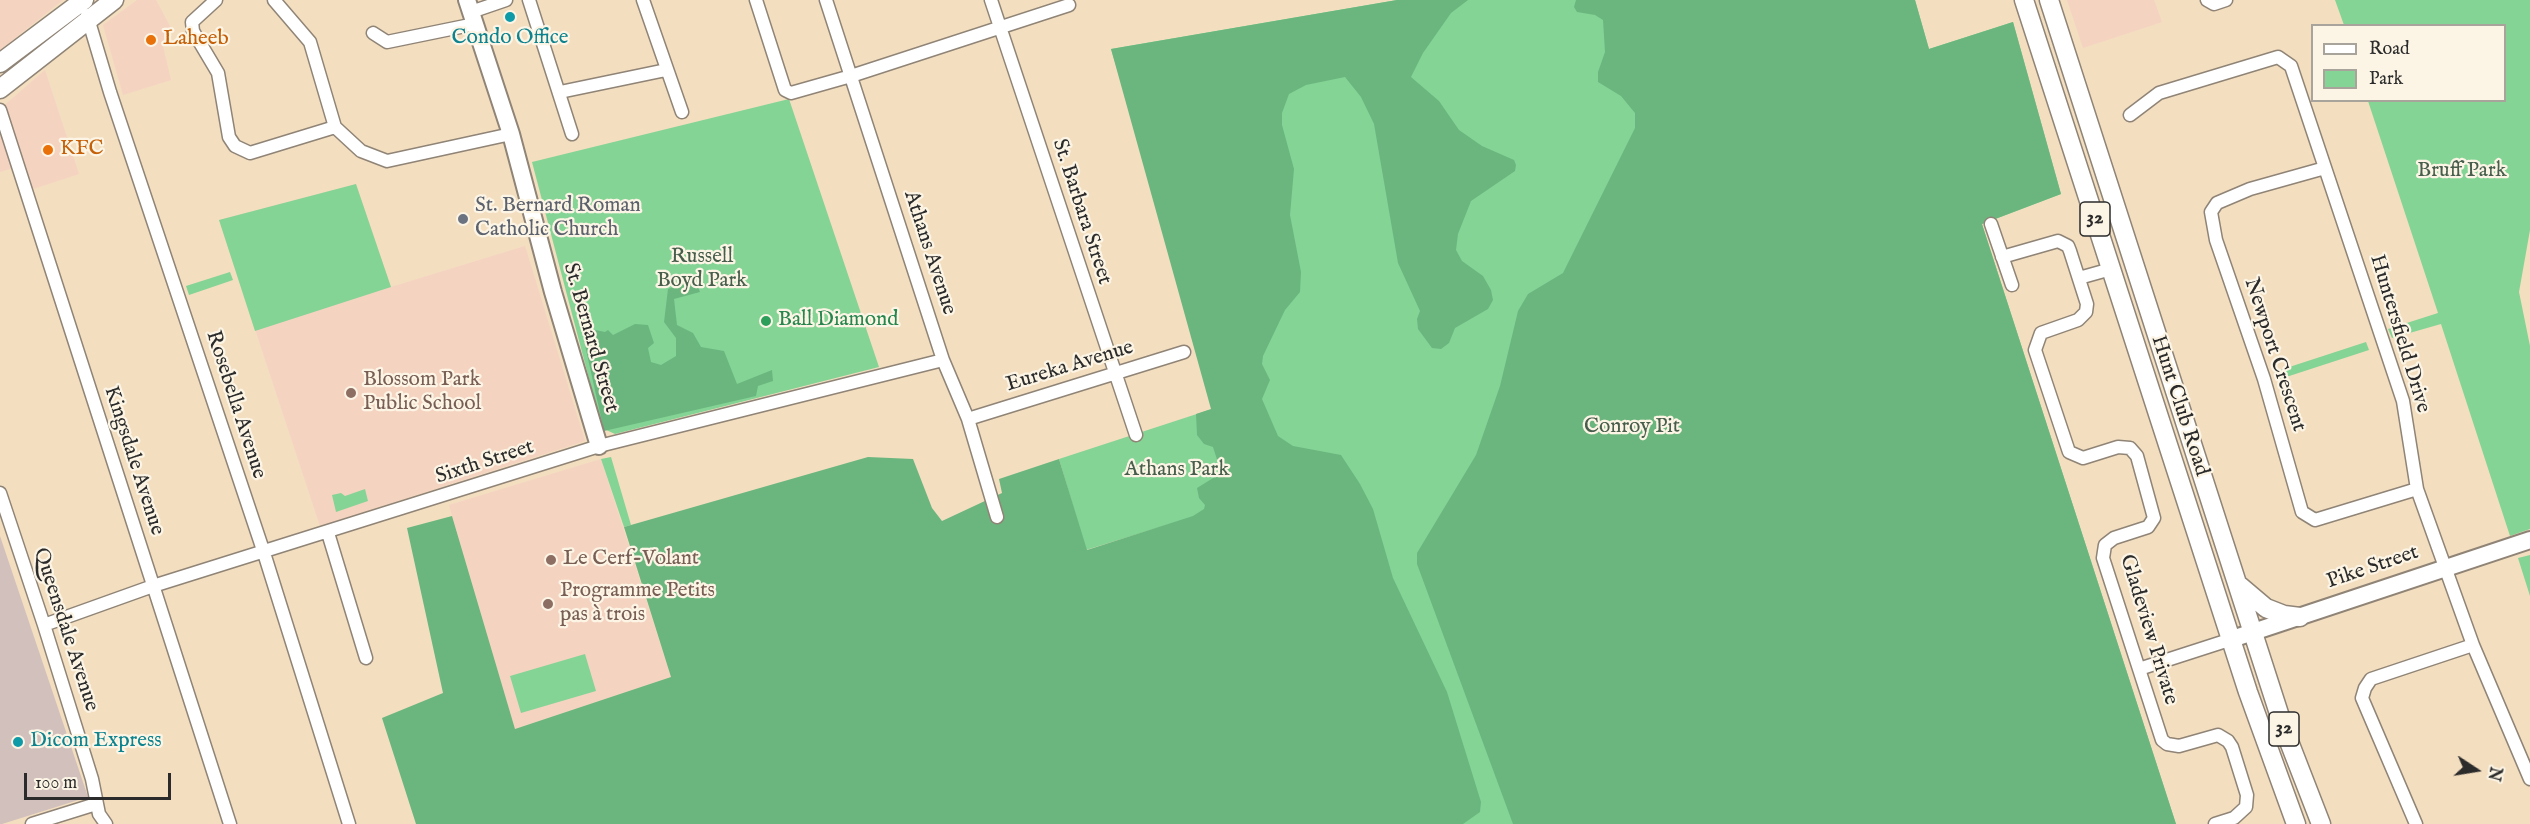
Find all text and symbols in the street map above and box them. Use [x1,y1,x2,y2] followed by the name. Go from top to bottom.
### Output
[503,10,517,24] marker: Condo Office
[2311,24,2506,102] legend
[451,26,569,52] place label: Condo Office
[163,27,229,53] place label: Laheeb
[144,33,158,47] marker: Laheeb
[2369,38,2410,61] text: Road
[2369,68,2403,91] text: Park
[1046,136,1116,288] street label: St. Barbara Street
[60,137,104,163] place label: KFC
[41,143,55,157] marker: KFC
[2417,159,2507,185] park label: Bruff Park
[897,188,961,318] street label: Athans Avenue
[475,194,641,244] place label: St. Bernard Roman Catholic Church
[2080,202,2110,236] road number: 32
[456,212,470,226] marker: St. Bernard Roman Catholic Church
[657,245,747,295] park label: Russell Boyd Park
[2363,252,2435,416] street label: Huntersfield Drive
[557,260,623,416] street label: St. Bernard Street
[2237,275,2311,435] street label: Newport Crescent
[778,308,898,334] place label: Ball Diamond
[759,314,773,328] marker: Ball Diamond
[199,328,271,482] street label: Rosebella Avenue
[2144,333,2214,479] street label: Hunt Club Road
[1003,336,1137,398] street label: Eureka Avenue
[363,368,481,418] place label: Blossom Park Public School
[97,383,169,539] street label: Kingsdale Avenue
[344,386,358,400] marker: Blossom Park Public School
[1584,415,1680,441] park label: Conroy Pit
[433,435,537,491] street label: Sixth Street
[1125,458,1229,484] park label: Athans Park
[2324,541,2422,595] street label: Pike Street
[27,545,103,715] street label: Queensdale Avenue
[563,547,699,573] place label: Le Cerf-Volant
[2113,552,2183,708] street label: Gladeview Private
[544,553,558,567] marker: Le Cerf-Volant
[560,579,715,629] place label: Programme Petits pas à trois
[541,597,555,611] marker: Programme Petits pas à trois
[2269,712,2299,746] road number: 32
[30,729,162,755] place label: Dicom Express
[11,735,25,749] marker: Dicom Express
[2446,740,2506,800] north arrow
[27,761,174,799] scale bar
[2482,765,2505,783] text: N
[35,772,77,795] text: 100 m

